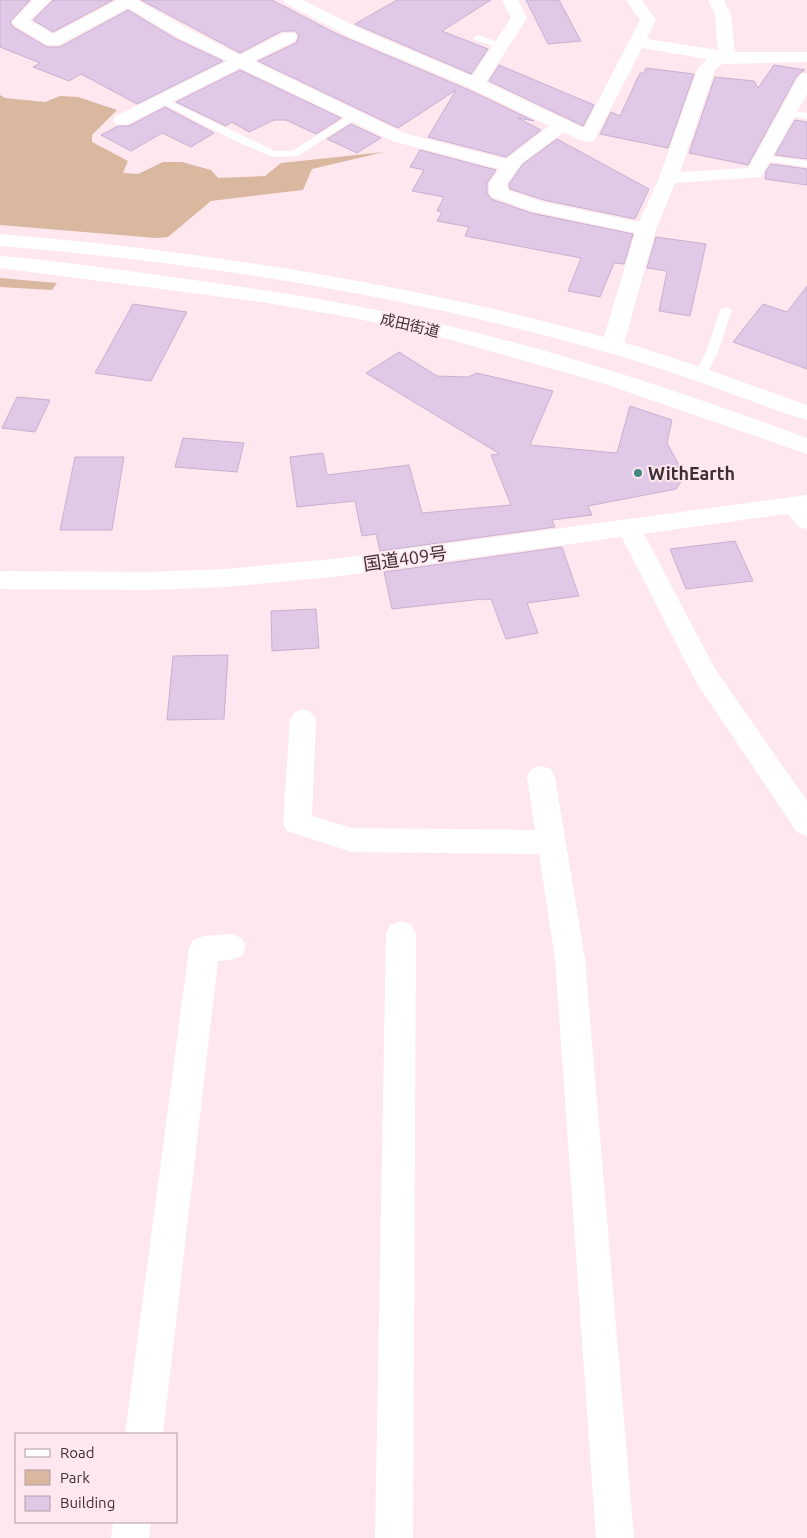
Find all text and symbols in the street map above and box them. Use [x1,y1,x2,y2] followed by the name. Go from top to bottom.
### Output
[379,310,441,340] street label: 成田街道
[648,463,735,483] place label: WithEarth
[632,467,644,479] marker: WithEarth
[362,542,448,574] street label: 国道409号
[15,1433,178,1523] legend
[60,1444,95,1461] text: Road
[60,1469,90,1486] text: Park
[60,1494,115,1511] text: Building

